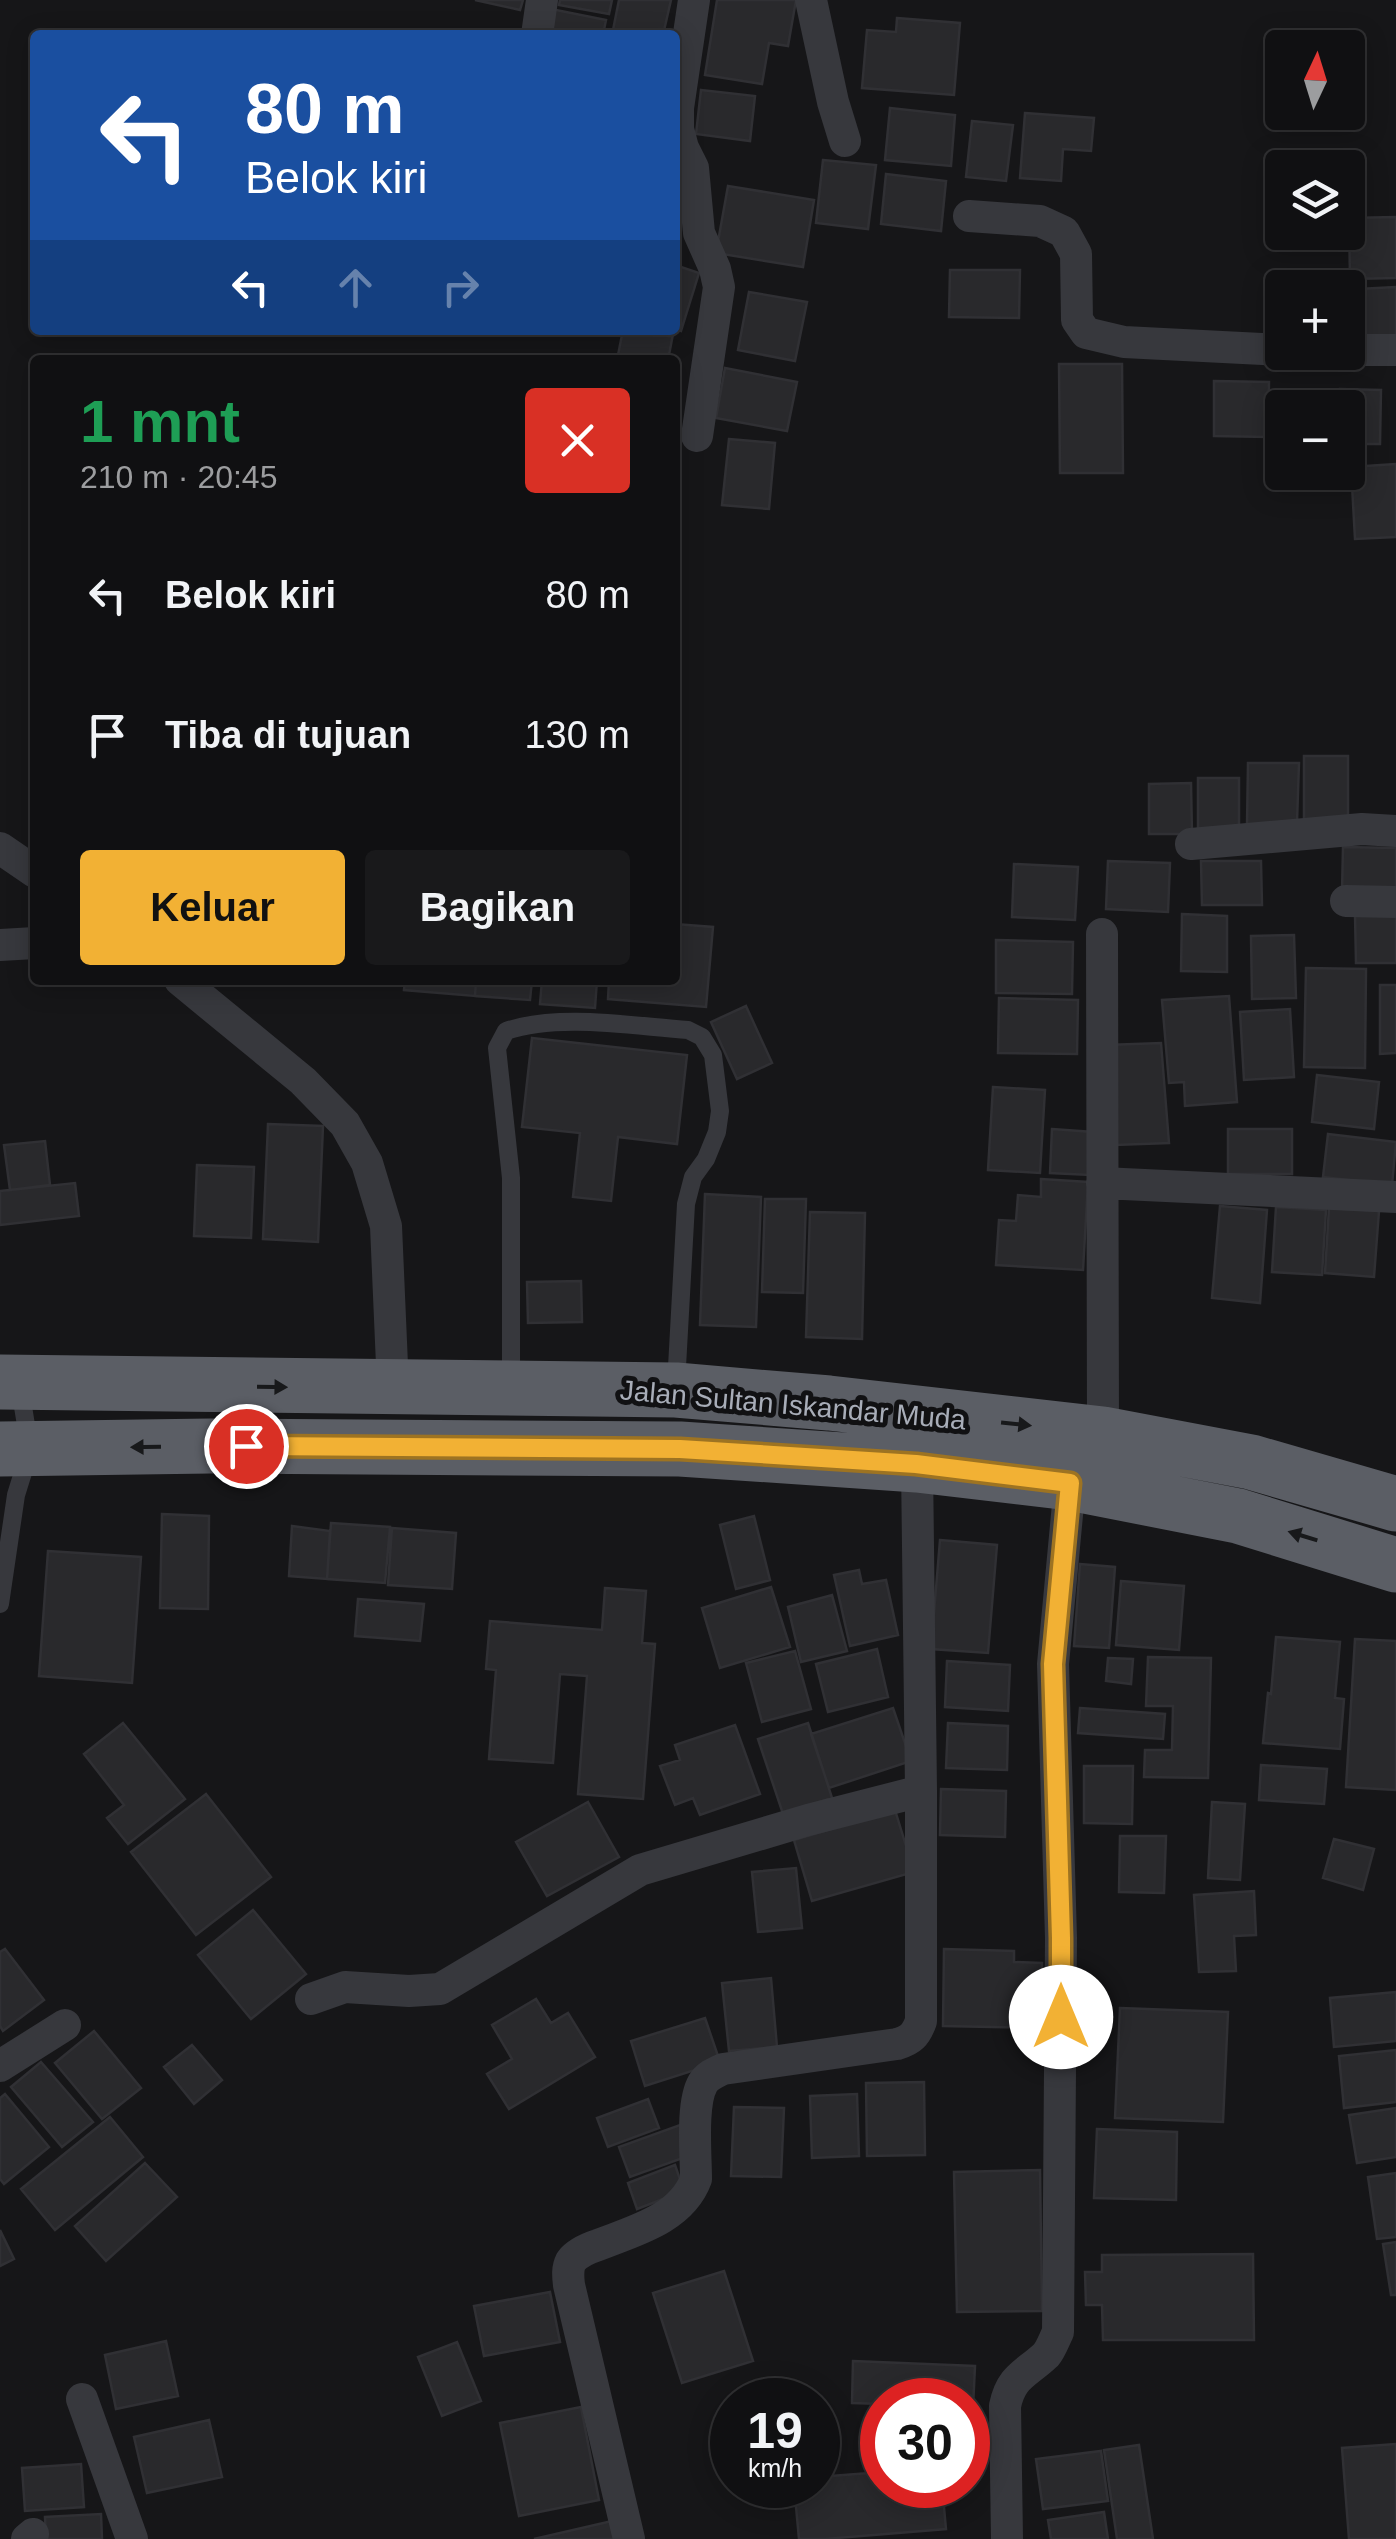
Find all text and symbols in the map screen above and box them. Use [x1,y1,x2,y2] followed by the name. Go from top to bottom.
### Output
[1265,30,1365,130] north arrow
[1265,30,1365,490] map controls
[80,70,210,200] icon: left
[245,70,405,148] text: 80 m
[1265,150,1365,250] button: layers
[245,152,428,203] text: Belok kiri
[223,260,278,315] icon: left
[328,260,383,315] icon: ahead
[433,260,488,315] icon: right
[1265,270,1365,370] button: +
[80,388,240,455] text: 1 mnt
[525,388,630,493] button: close
[1265,390,1365,490] button: −
[80,459,277,495] text: 210 m · 20:45
[80,568,135,623] icon: left
[165,574,336,616] text: Belok kiri
[546,574,630,616] text: 80 m
[80,708,135,763] icon: arrive
[165,714,411,756] text: Tiba di tujuan
[524,714,630,756] text: 130 m
[80,850,345,965] button: Keluar
[365,850,630,965] button: Bagikan
[619,1374,968,1436] street label: Jalan Sultan Iskandar Muda
[257,1379,289,1395] one-way arrow
[204,1404,289,1489] pin
[1000,1416,1032,1432] one-way arrow
[219,1419,274,1474] icon: arrive
[129,1440,161,1456] one-way arrow
[1287,1528,1318,1543] one-way arrow
[1009,1965,1113,2069] position arrow
[860,2378,990,2508] speed limit sign: 30
[747,2403,803,2459] text: 19
[748,2454,802,2482] text: km/h

